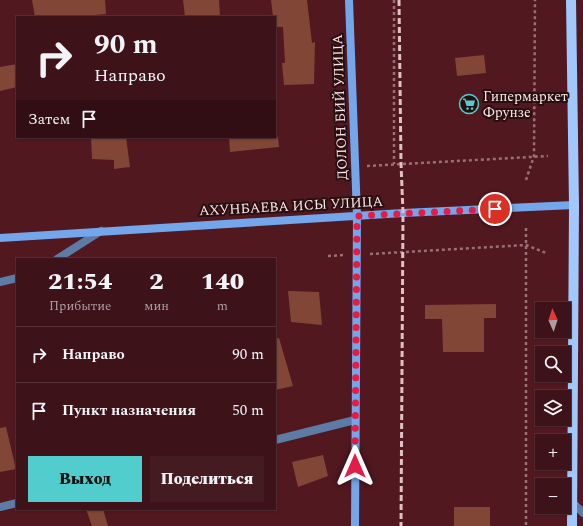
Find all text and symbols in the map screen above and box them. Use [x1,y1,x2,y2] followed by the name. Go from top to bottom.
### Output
[94,23,158,66] text: 90 m
[28,32,80,84] icon: right
[327,33,353,180] street label: ДОЛОН БИЙ УЛИЦА
[94,62,166,89] text: Направо
[483,86,568,123] place label: Гипермаркет Фрунзе
[458,93,480,115] supermarket icon: Гипермаркет Фрунзе
[28,108,70,131] text: Затем
[78,108,100,130] icon: arrive
[198,191,384,221] street label: АХУНБАЕВА ИСЫ УЛИЦА
[478,192,512,226] pin
[484,198,506,220] icon: arrive
[48,264,112,300] text: 21:54
[149,264,164,300] text: 2
[201,264,244,300] text: 140
[49,296,111,316] text: Прибытие
[144,296,169,316] text: мин
[217,296,228,316] text: m
[535,302,571,338] north arrow
[535,302,571,514] map controls
[62,343,125,366] text: Направо
[232,343,264,366] text: 90 m
[28,344,50,366] icon: right
[535,346,571,382] button: search
[535,390,571,426] button: layers
[62,399,196,422] text: Пункт назначения
[232,399,264,422] text: 50 m
[28,400,50,422] icon: arrive
[535,434,571,470] button: +
[334,445,376,487] position arrow
[28,456,142,502] button: Выход
[150,456,264,502] button: Поделиться
[535,478,571,514] button: −

